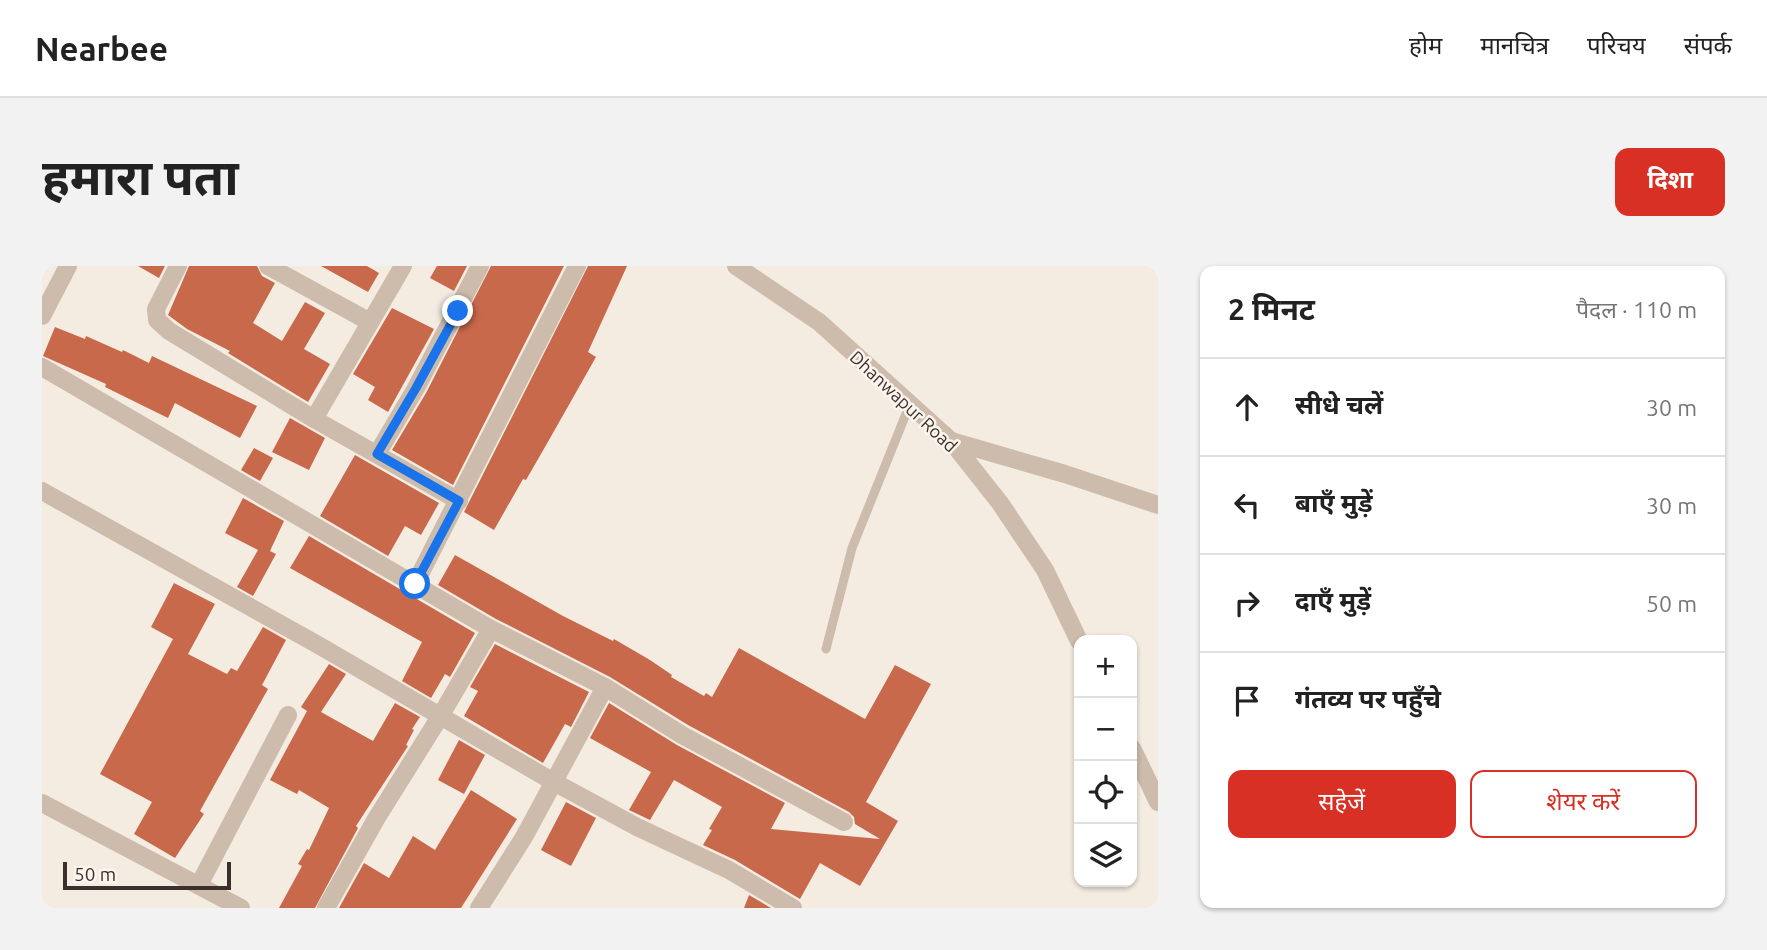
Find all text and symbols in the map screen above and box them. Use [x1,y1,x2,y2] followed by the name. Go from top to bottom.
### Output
[35,30,168,67] text: Nearbee
[1409,32,1442,59] text: होम
[1480,32,1549,59] text: मानचित्र
[1587,32,1646,59] text: परिचय
[1684,32,1732,59] text: संपर्क
[1615,148,1725,216] button: दिशा
[42,149,239,204] text: हमारा पता
[1228,292,1315,326] text: 2 मिनट
[442,295,473,326] route end
[1576,297,1697,322] text: पैदल · 110 m
[846,346,962,456] street label: Dhanwapur Road
[1228,388,1266,426] icon: ahead
[1295,390,1383,419] text: सीधे चलें
[1646,395,1697,420] text: 30 m
[1228,486,1266,524] icon: left
[1295,488,1372,517] text: बाएँ मुड़ें
[1646,493,1697,518] text: 30 m
[399,568,430,599] route start
[1228,584,1266,622] icon: right
[1295,586,1371,615] text: दाएँ मुड़ें
[1646,591,1697,616] text: 50 m
[1074,635,1137,887] map controls
[1074,635,1137,698] button: +
[1228,682,1266,720] icon: arrive
[1295,684,1441,713] text: गंतव्य पर पहुँचे
[1074,698,1137,761] button: −
[1074,761,1137,824] button: locate
[1228,770,1456,838] button: सहेजें
[1470,770,1697,838] button: शेयर करें
[1074,824,1137,887] button: layers
[63,859,231,891] scale bar
[74,863,116,885] text: 50 m

